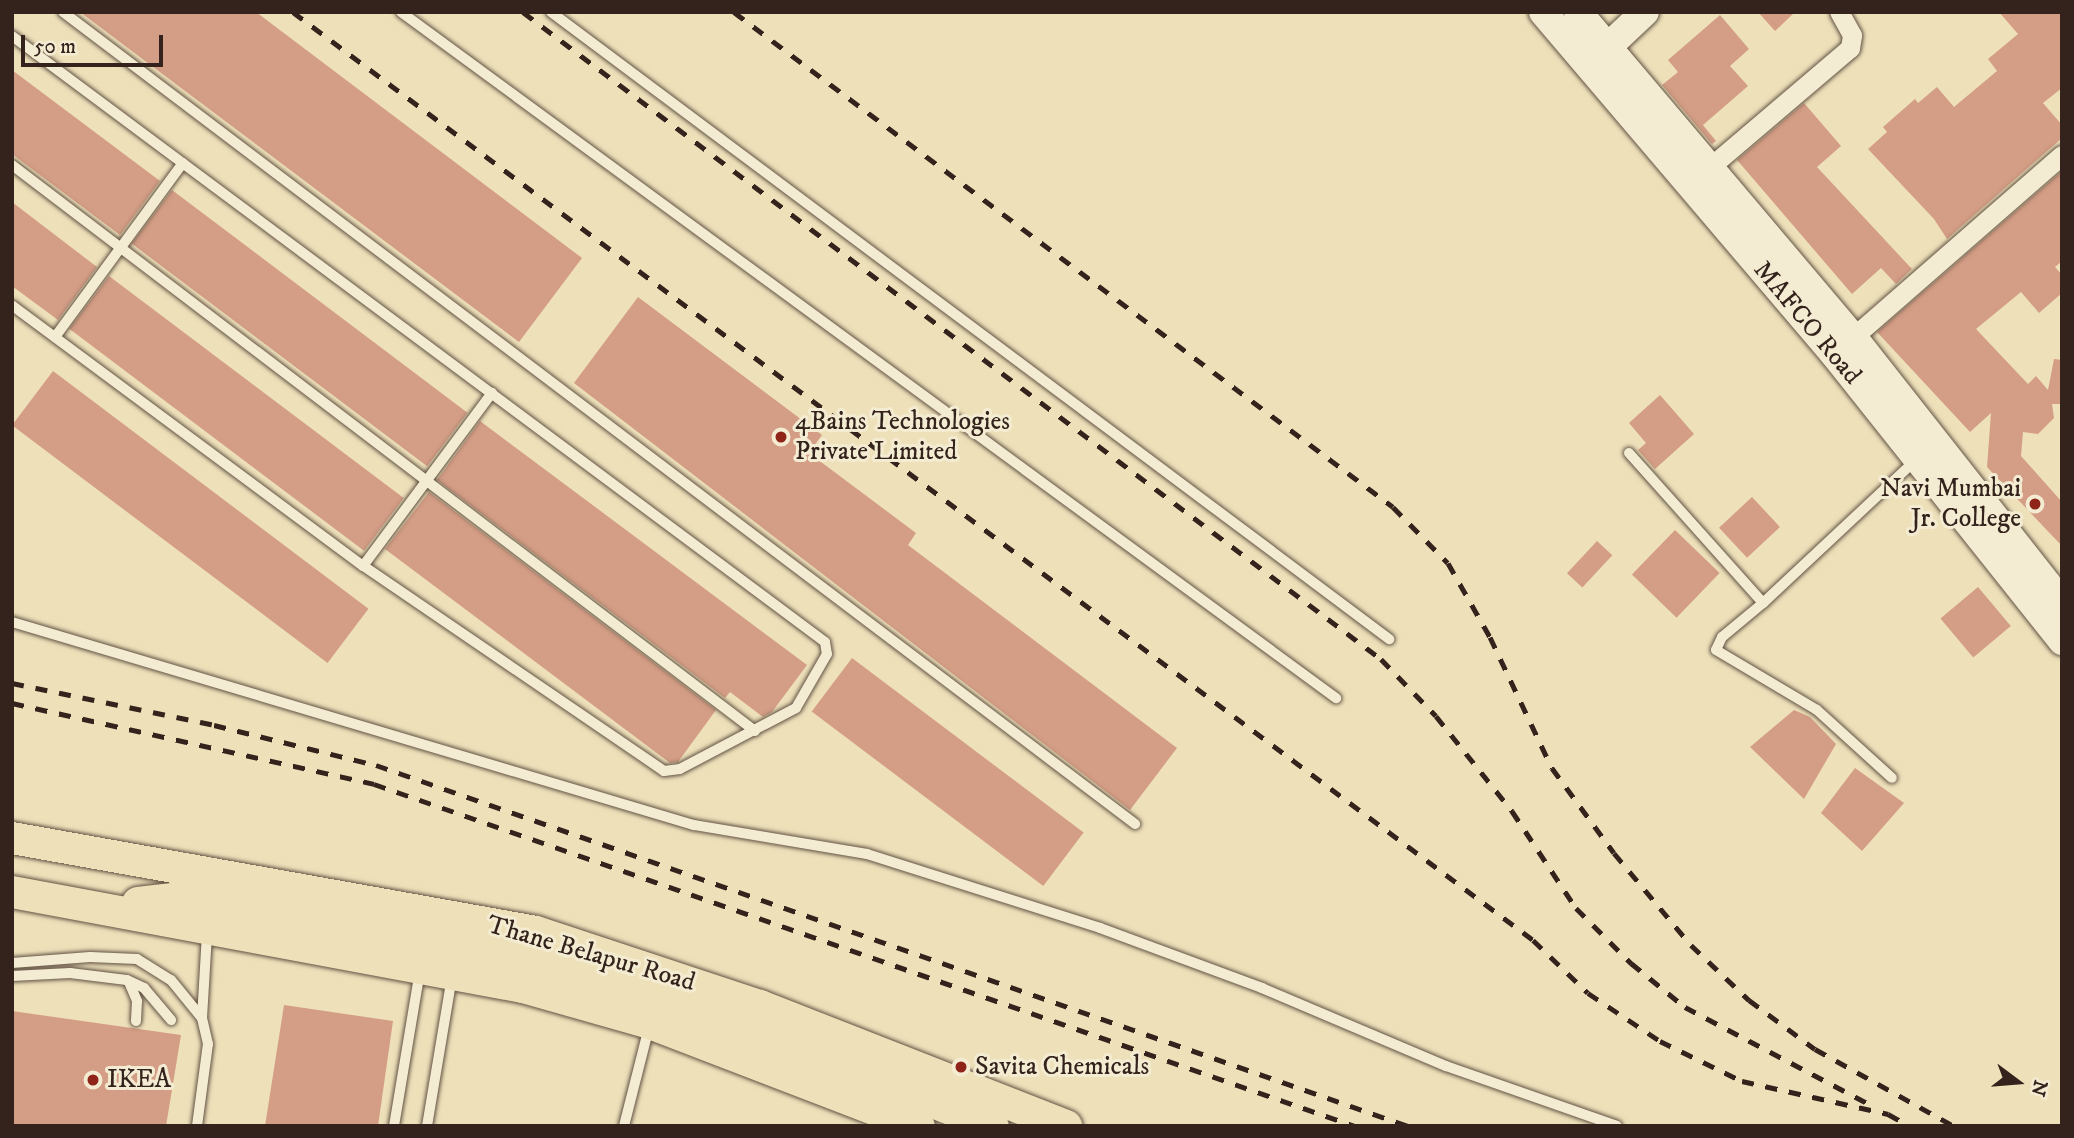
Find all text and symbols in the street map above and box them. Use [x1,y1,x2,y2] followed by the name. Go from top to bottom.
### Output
[24,21,166,65] scale bar
[34,34,76,60] text: 50 m
[1746,255,1868,391] street label: MAFCO Road
[795,406,1010,467] place label: 4Bains Technologies Private Limited
[773,429,789,445] marker: 4Bains Technologies Private Limited
[1880,473,2021,534] place label: Navi Mumbai Jr. College
[2027,496,2043,512] marker: Navi Mumbai Jr. College
[483,909,699,999] street label: Thane Belapur Road
[1983,1047,2053,1117] north arrow
[975,1051,1149,1083] place label: Savita Chemicals
[953,1059,969,1075] marker: Savita Chemicals
[107,1064,171,1096] place label: IKEA
[85,1072,101,1088] marker: IKEA
[2025,1077,2052,1099] text: N

